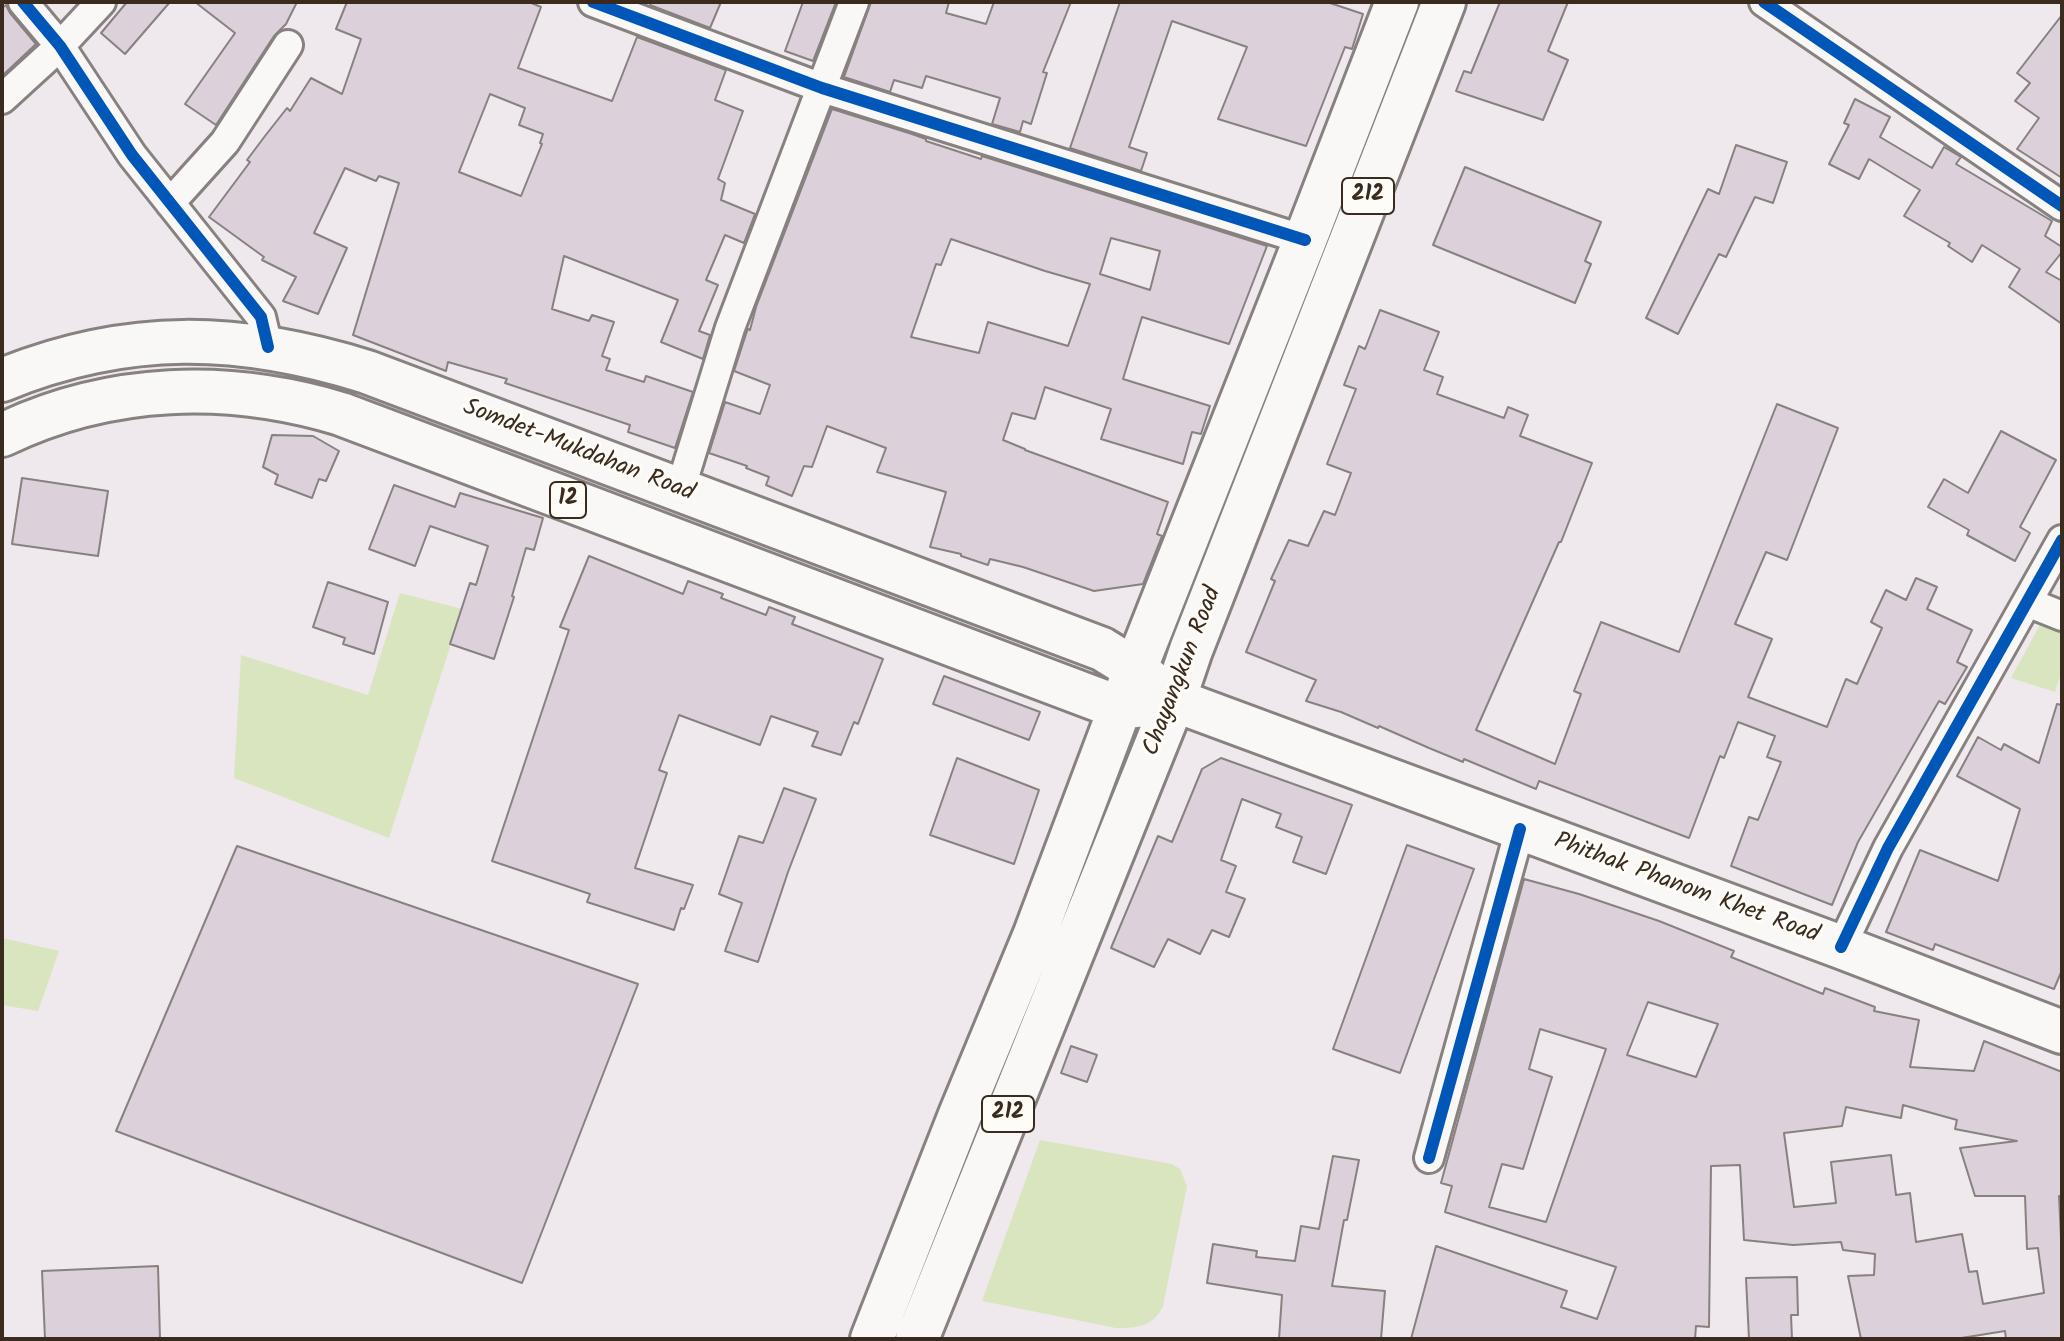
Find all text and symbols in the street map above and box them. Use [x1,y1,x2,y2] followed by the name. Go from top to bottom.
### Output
[1342,178,1394,214] road number: 212
[458,395,698,509] street label: Somdet-Mukdahan Road
[550,482,586,518] road number: 12
[1139,584,1229,760] street label: Chayangkun Road
[1549,829,1823,951] street label: Phithak Phanom Khet Road
[982,1096,1034,1132] road number: 212

